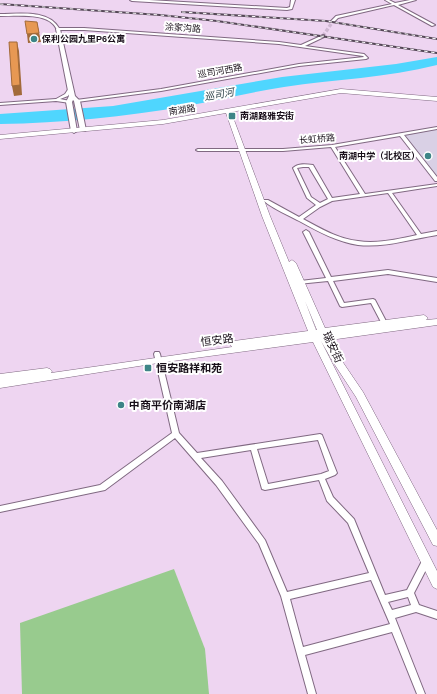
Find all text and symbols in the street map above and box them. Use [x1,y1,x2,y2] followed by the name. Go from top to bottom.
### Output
[165,22,201,34] street label: 涂家沟路
[29,34,39,44] marker: 保利公园九里P6公寓
[41,34,125,44] place label: 保利公园九里P6公寓
[197,62,243,80] street label: 巡司河西路
[203,86,237,103] water label: 巡司河
[168,103,196,117] street label: 南湖路
[227,111,237,121] marker: 南湖路雅安街
[240,111,294,121] place label: 南湖路雅安街
[299,132,335,146] street label: 长虹桥路
[339,150,420,161] place label: 南湖中学（北校区）
[423,151,433,161] marker: 南湖中学（北校区）
[321,330,345,364] street label: 瑞安街
[200,332,234,348] street label: 恒安路
[156,362,222,374] place label: 恒安路祥和苑
[143,363,153,373] marker: 恒安路祥和苑
[129,399,206,411] place label: 中商平价南湖店
[116,400,126,410] marker: 中商平价南湖店

